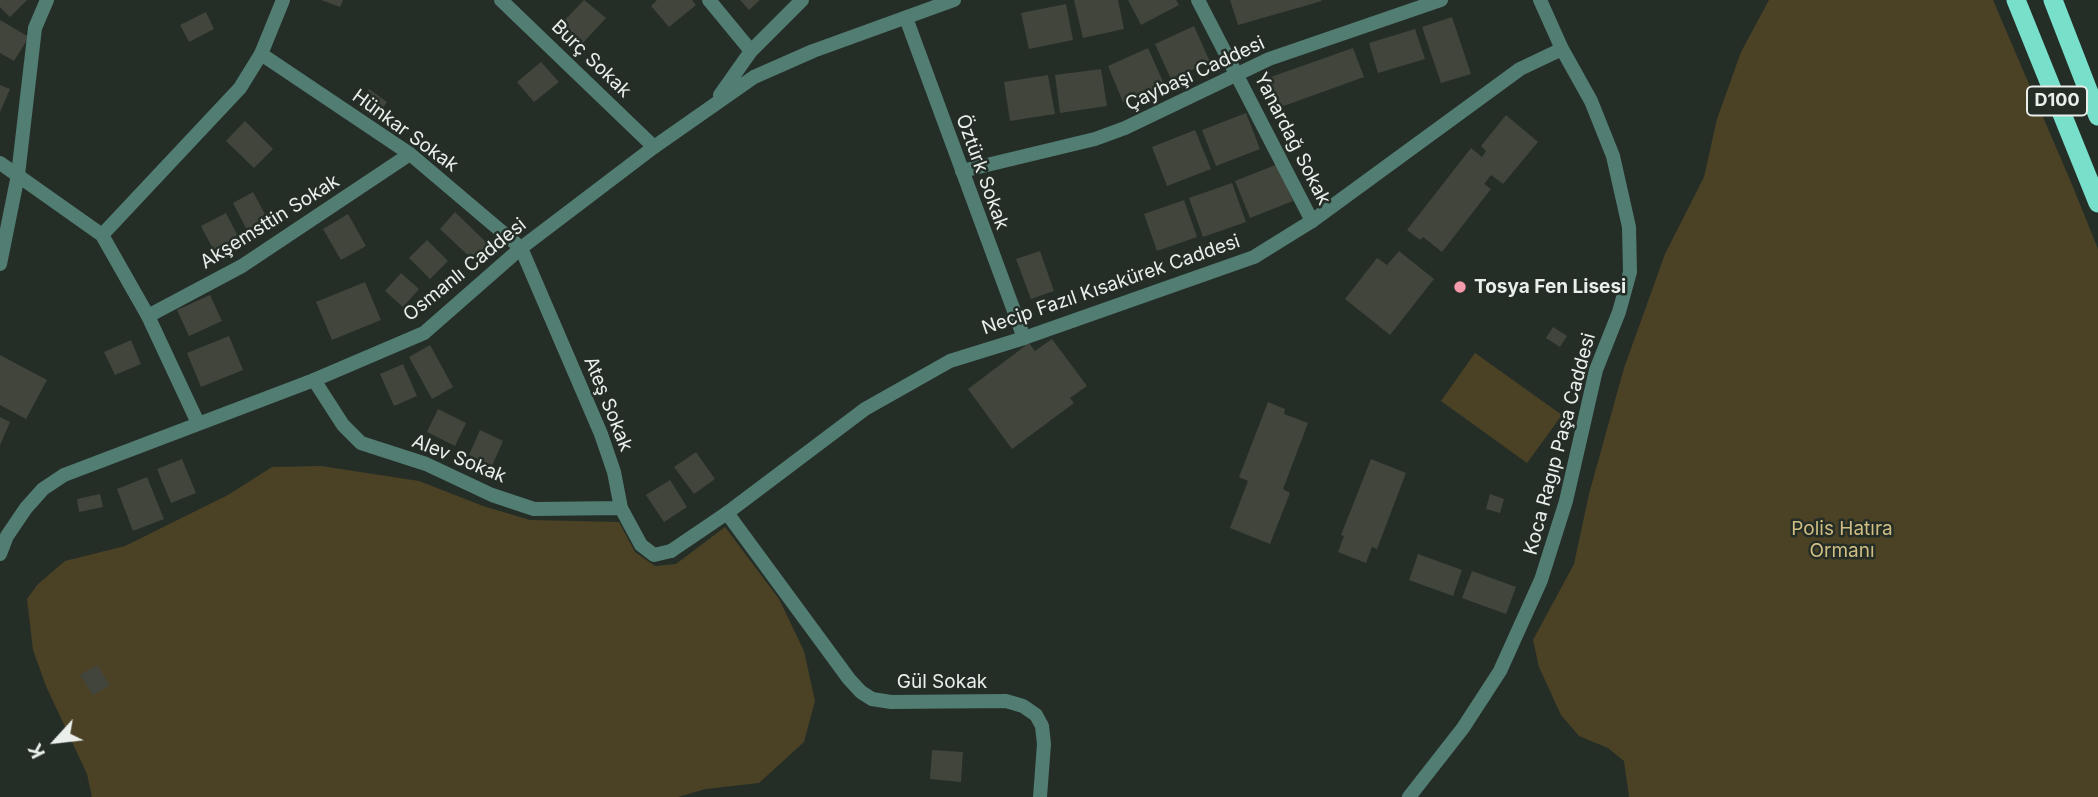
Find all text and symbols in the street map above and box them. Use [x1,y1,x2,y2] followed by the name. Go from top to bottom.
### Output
[546,15,636,103] street label: Burç Sokak
[1122,32,1268,116] street label: Çaybaşı Caddesi
[1249,69,1335,209] street label: Yanardağ Sokak
[348,85,462,177] street label: Hünkar Sokak
[2027,86,2087,116] road number: D100
[951,111,1013,233] street label: Öztürk Sokak
[196,170,344,274] street label: Akşemsttin Sokak
[399,214,531,326] street label: Osmanlı Caddesi
[979,230,1243,340] street label: Necip Fazıl Kısakürek Caddesi
[1474,276,1626,298] place label: Tosya Fen Lisesi
[1452,279,1468,295] marker: Tosya Fen Lisesi
[1519,331,1601,557] street label: Koca Ragıp Paşa Caddesi
[579,353,637,455] street label: Ateş Sokak
[409,430,509,488] street label: Alev Sokak
[1791,518,1893,562] park label: Polis Hatıra Ormanı
[897,671,987,693] street label: Gül Sokak
[21,706,91,776] north arrow
[23,739,50,762] text: K

